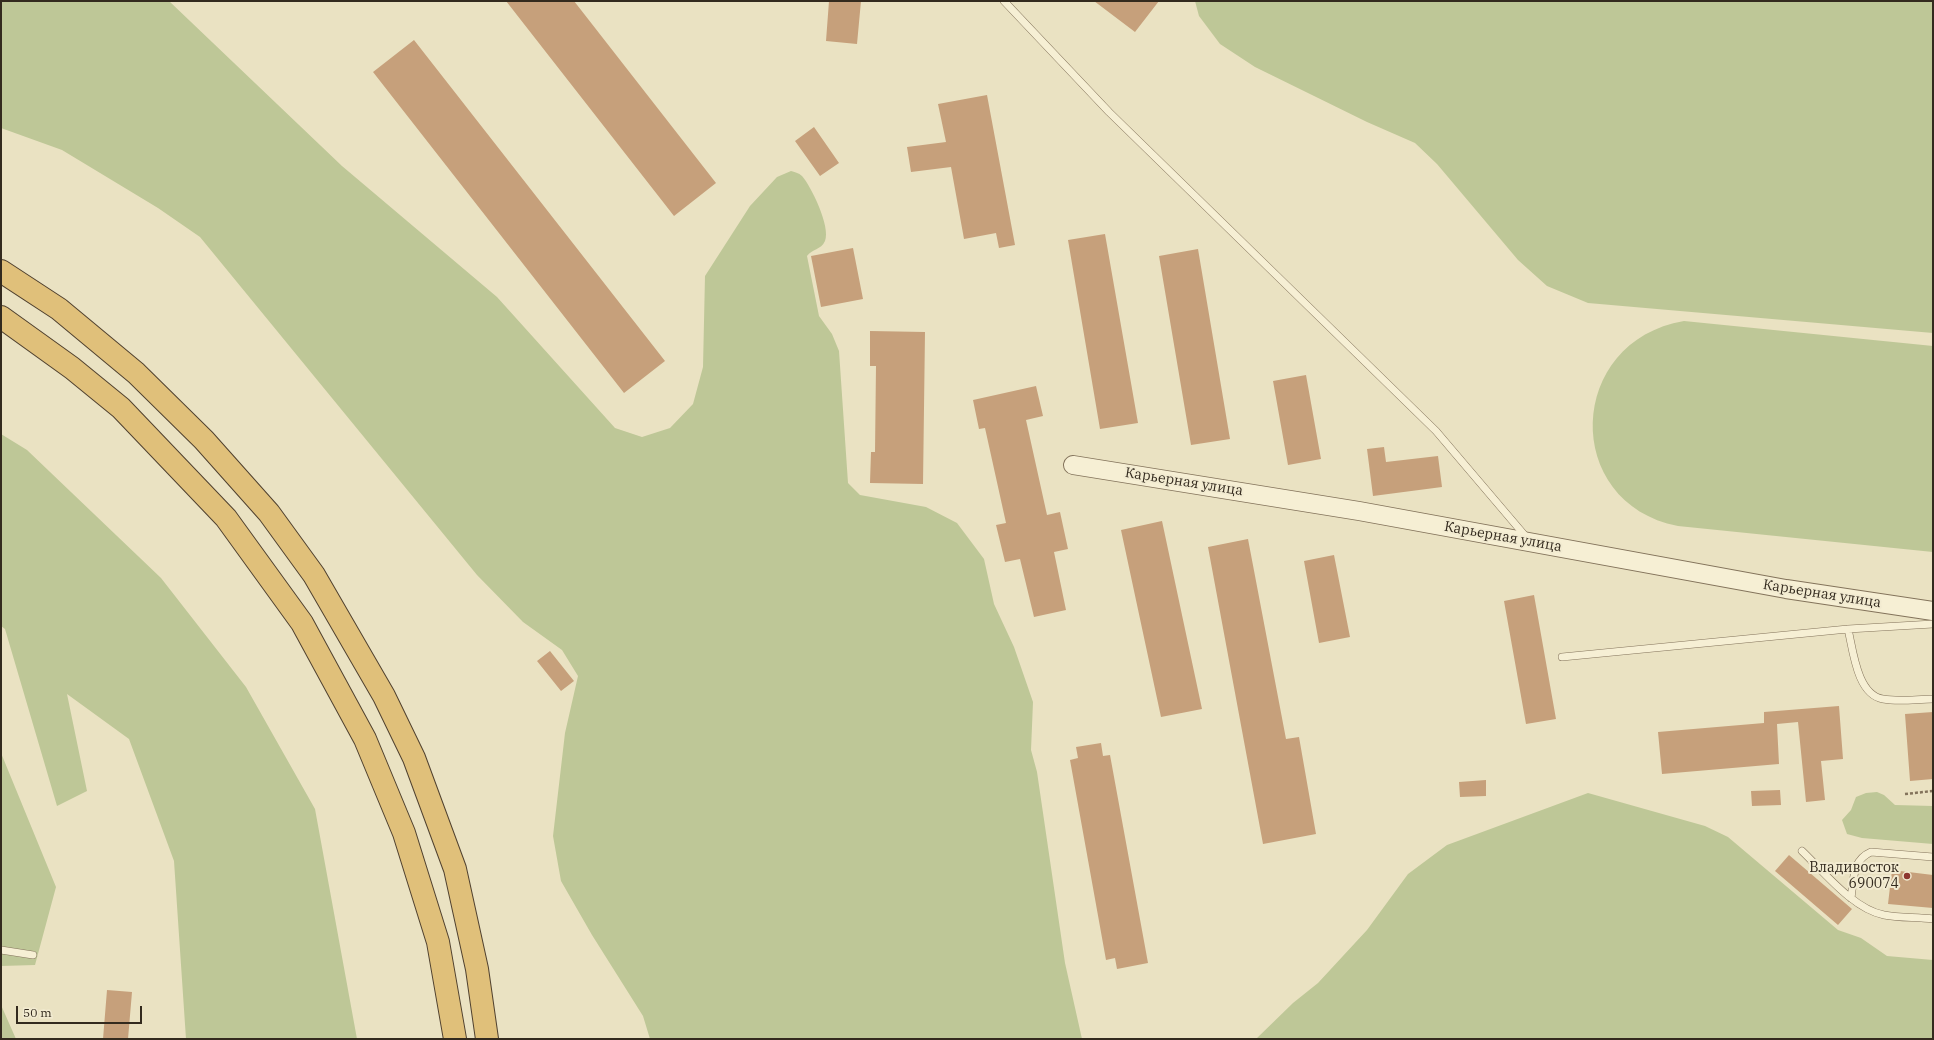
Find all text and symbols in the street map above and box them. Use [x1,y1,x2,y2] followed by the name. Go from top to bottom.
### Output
[1124,464,1244,500] street label: Карьерная улица
[1443,518,1563,556] street label: Карьерная улица
[1762,576,1882,612] street label: Карьерная улица
[1809,860,1899,892] place label: Владивосток 690074
[1902,871,1912,881] marker: Владивосток 690074
[18,998,144,1024] scale bar
[23,1005,52,1020] text: 50 m

